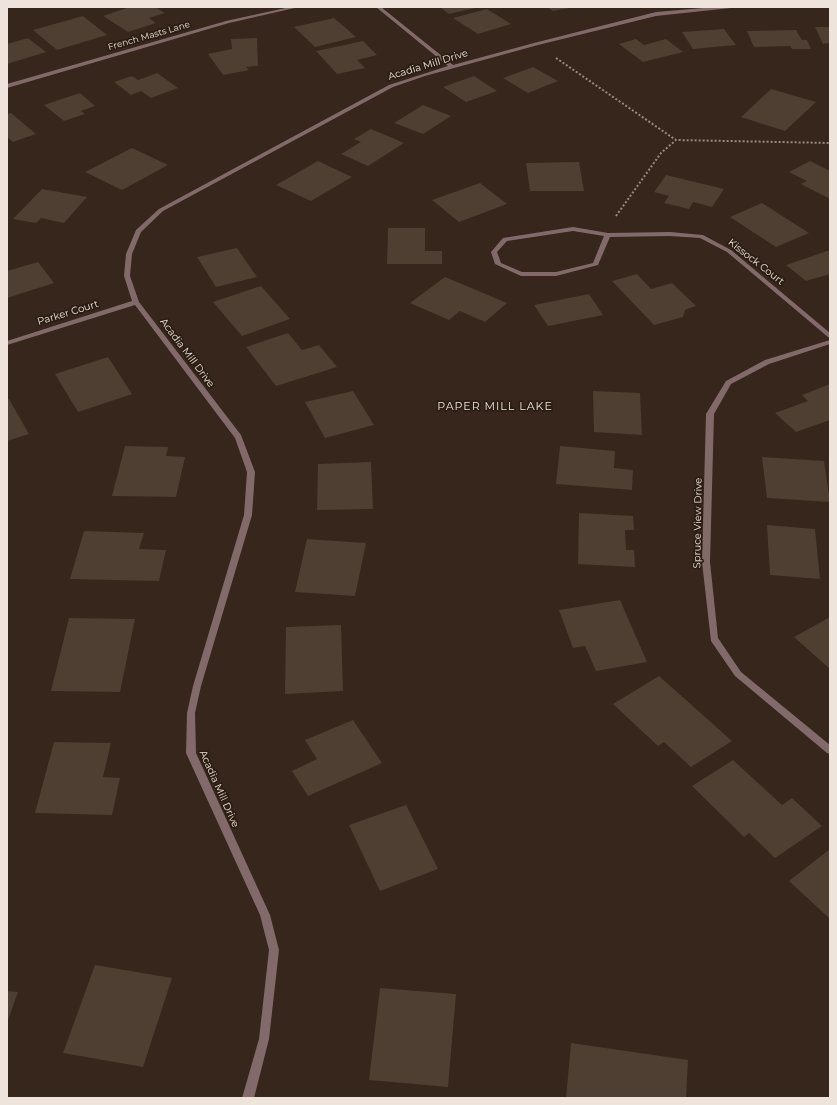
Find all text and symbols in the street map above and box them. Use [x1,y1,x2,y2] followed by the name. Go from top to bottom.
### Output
[107,19,191,53] street label: French Masts Lane
[387,47,469,83] street label: Acadia Mill Drive
[725,236,787,288] street label: Kissock Court
[36,298,100,328] street label: Parker Court
[157,316,217,390] street label: Acadia Mill Drive
[437,400,553,414] district label: PAPER MILL LAKE
[691,477,705,569] street label: Spruce View Drive
[197,749,241,829] street label: Acadia Mill Drive

